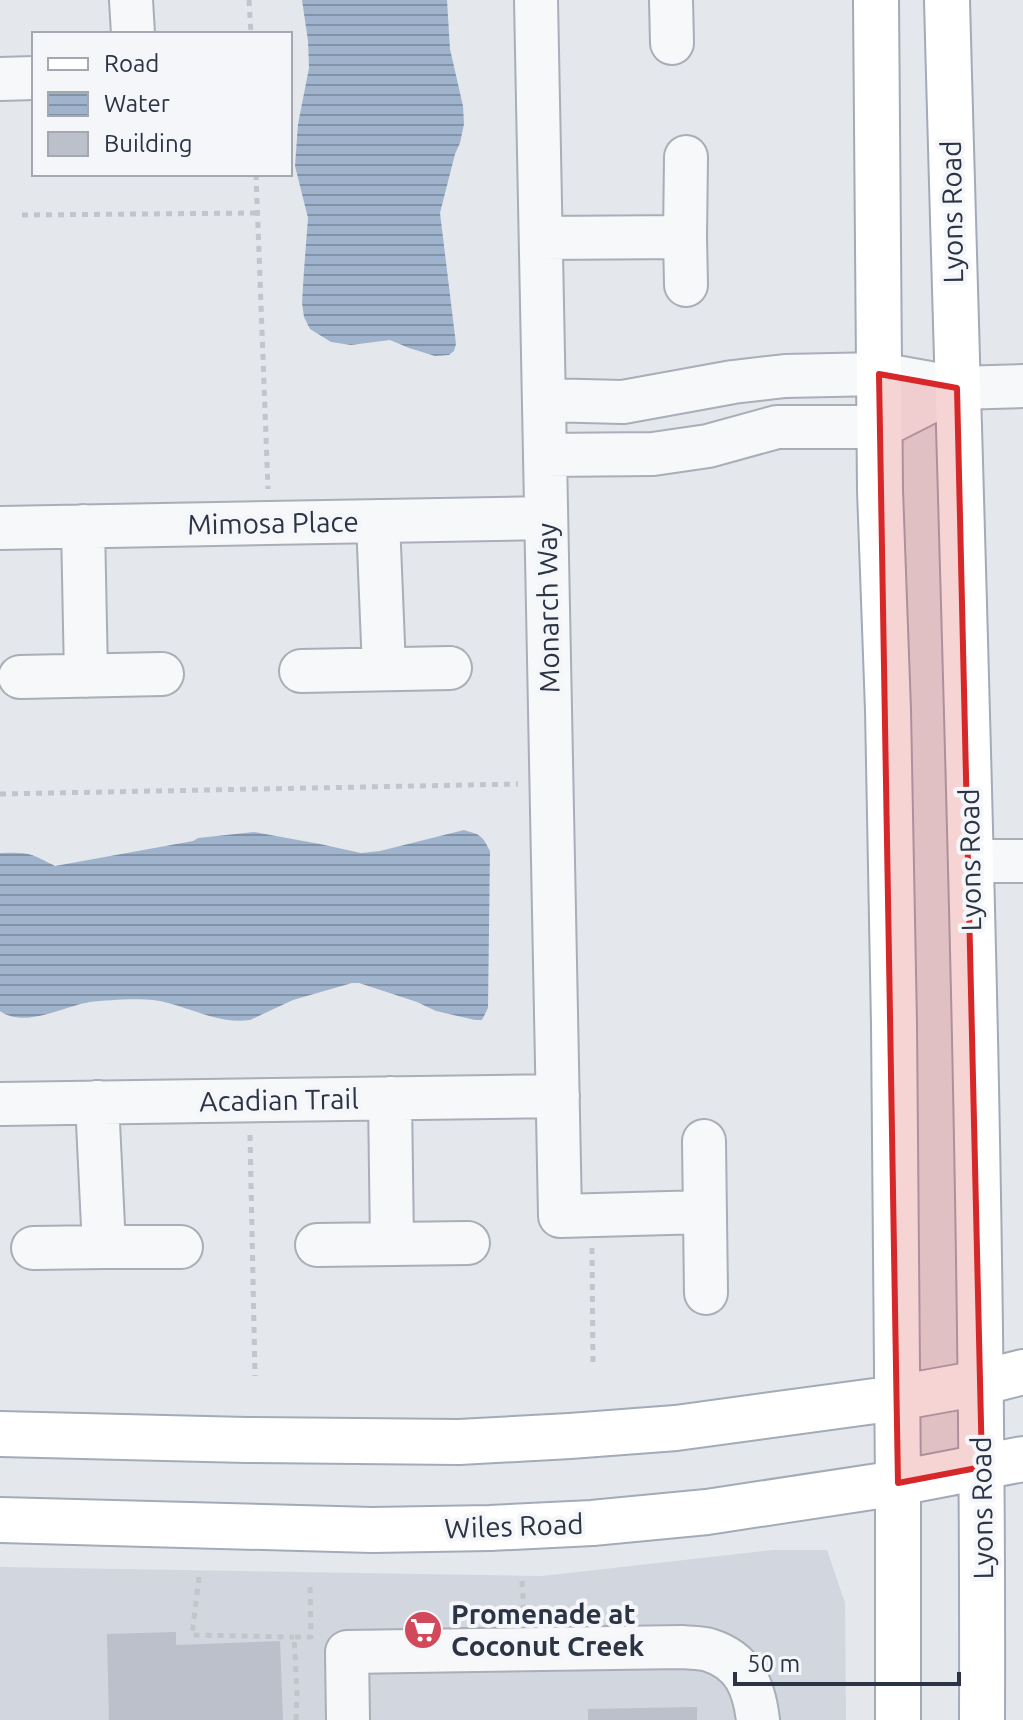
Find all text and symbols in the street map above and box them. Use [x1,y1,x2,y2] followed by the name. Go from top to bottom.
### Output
[32,32,292,176] legend
[104,50,159,77] text: Road
[104,90,170,117] text: Water
[104,130,192,157] text: Building
[935,140,968,284] street label: Lyons Road
[187,506,359,539] street label: Mimosa Place
[531,523,564,693] street label: Monarch Way
[953,788,986,932] street label: Lyons Road
[199,1083,359,1116] street label: Acadian Trail
[965,1436,998,1580] street label: Lyons Road
[444,1508,584,1543] street label: Wiles Road
[451,1598,644,1661] place label: Promenade at Coconut Creek
[402,1609,444,1651] supermarket icon: Promenade at Coconut Creek
[735,1636,959,1686] scale bar
[747,1650,800,1677] text: 50 m

